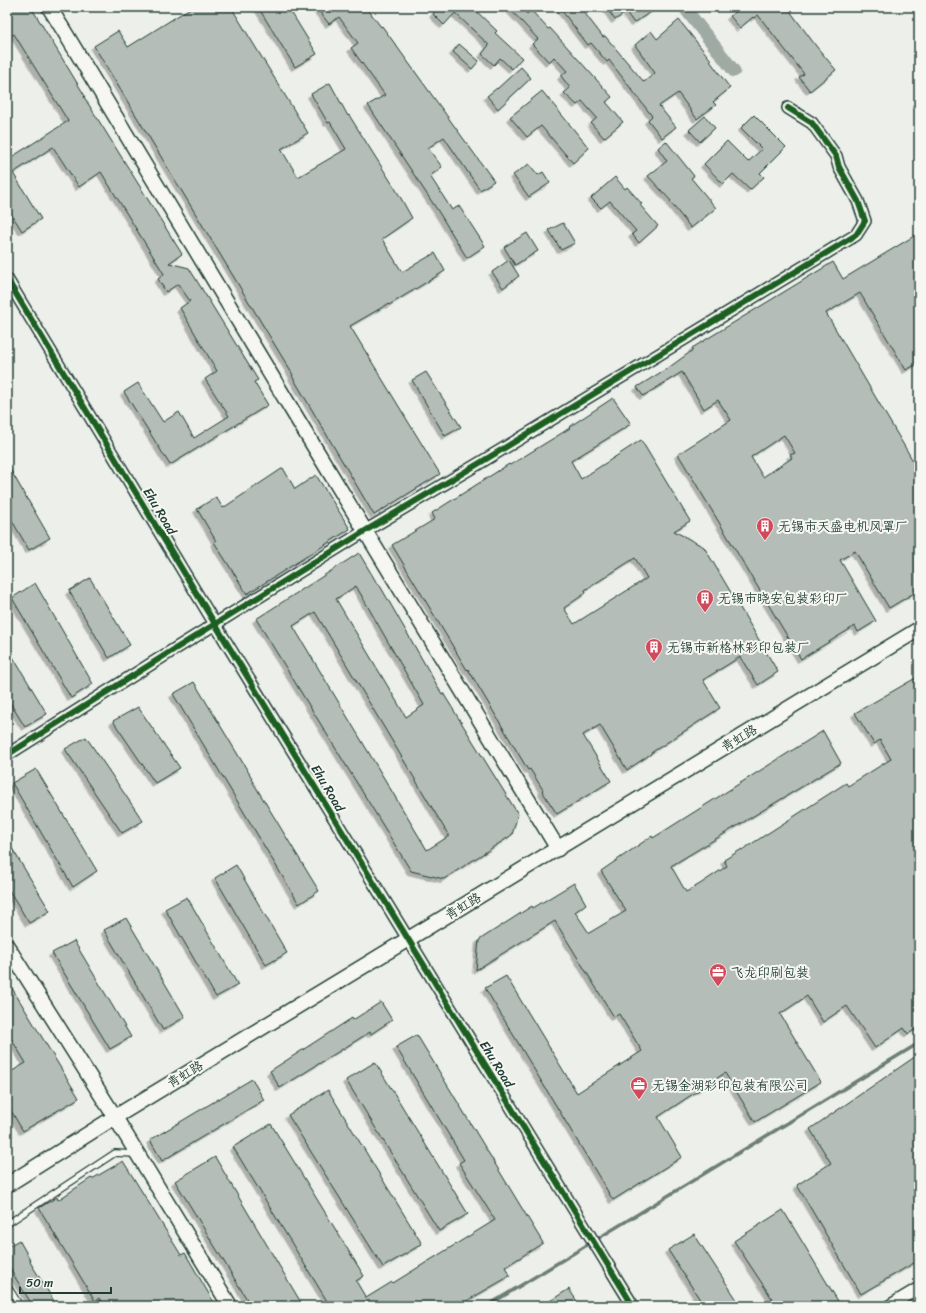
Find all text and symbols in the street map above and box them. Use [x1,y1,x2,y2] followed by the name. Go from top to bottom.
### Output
[137,483,184,540] street label: Ehu Road
[778,515,908,538] place label: 无锡市天盛电机风罩厂
[755,516,775,541] building icon: 无锡市天盛电机风罩厂
[718,587,848,610] place label: 无锡市晓安包装彩印厂
[695,588,715,613] building icon: 无锡市晓安包装彩印厂
[667,636,810,659] place label: 无锡市新格林彩印包装厂
[644,637,664,662] building icon: 无锡市新格林彩印包装厂
[716,718,762,758] street label: 青虹路
[305,760,352,817] street label: Ehu Road
[440,886,486,926] street label: 青虹路
[731,961,809,984] place label: 飞龙印刷包装
[708,962,728,987] office icon: 飞龙印刷包装
[473,1036,521,1093] street label: Ehu Road
[162,1054,208,1094] street label: 青虹路
[652,1074,808,1097] place label: 无锡金湖彩印包装有限公司
[629,1075,649,1100] office icon: 无锡金湖彩印包装有限公司
[20,1269,111,1295] scale bar
[26,1272,53,1294] text: 50 m

